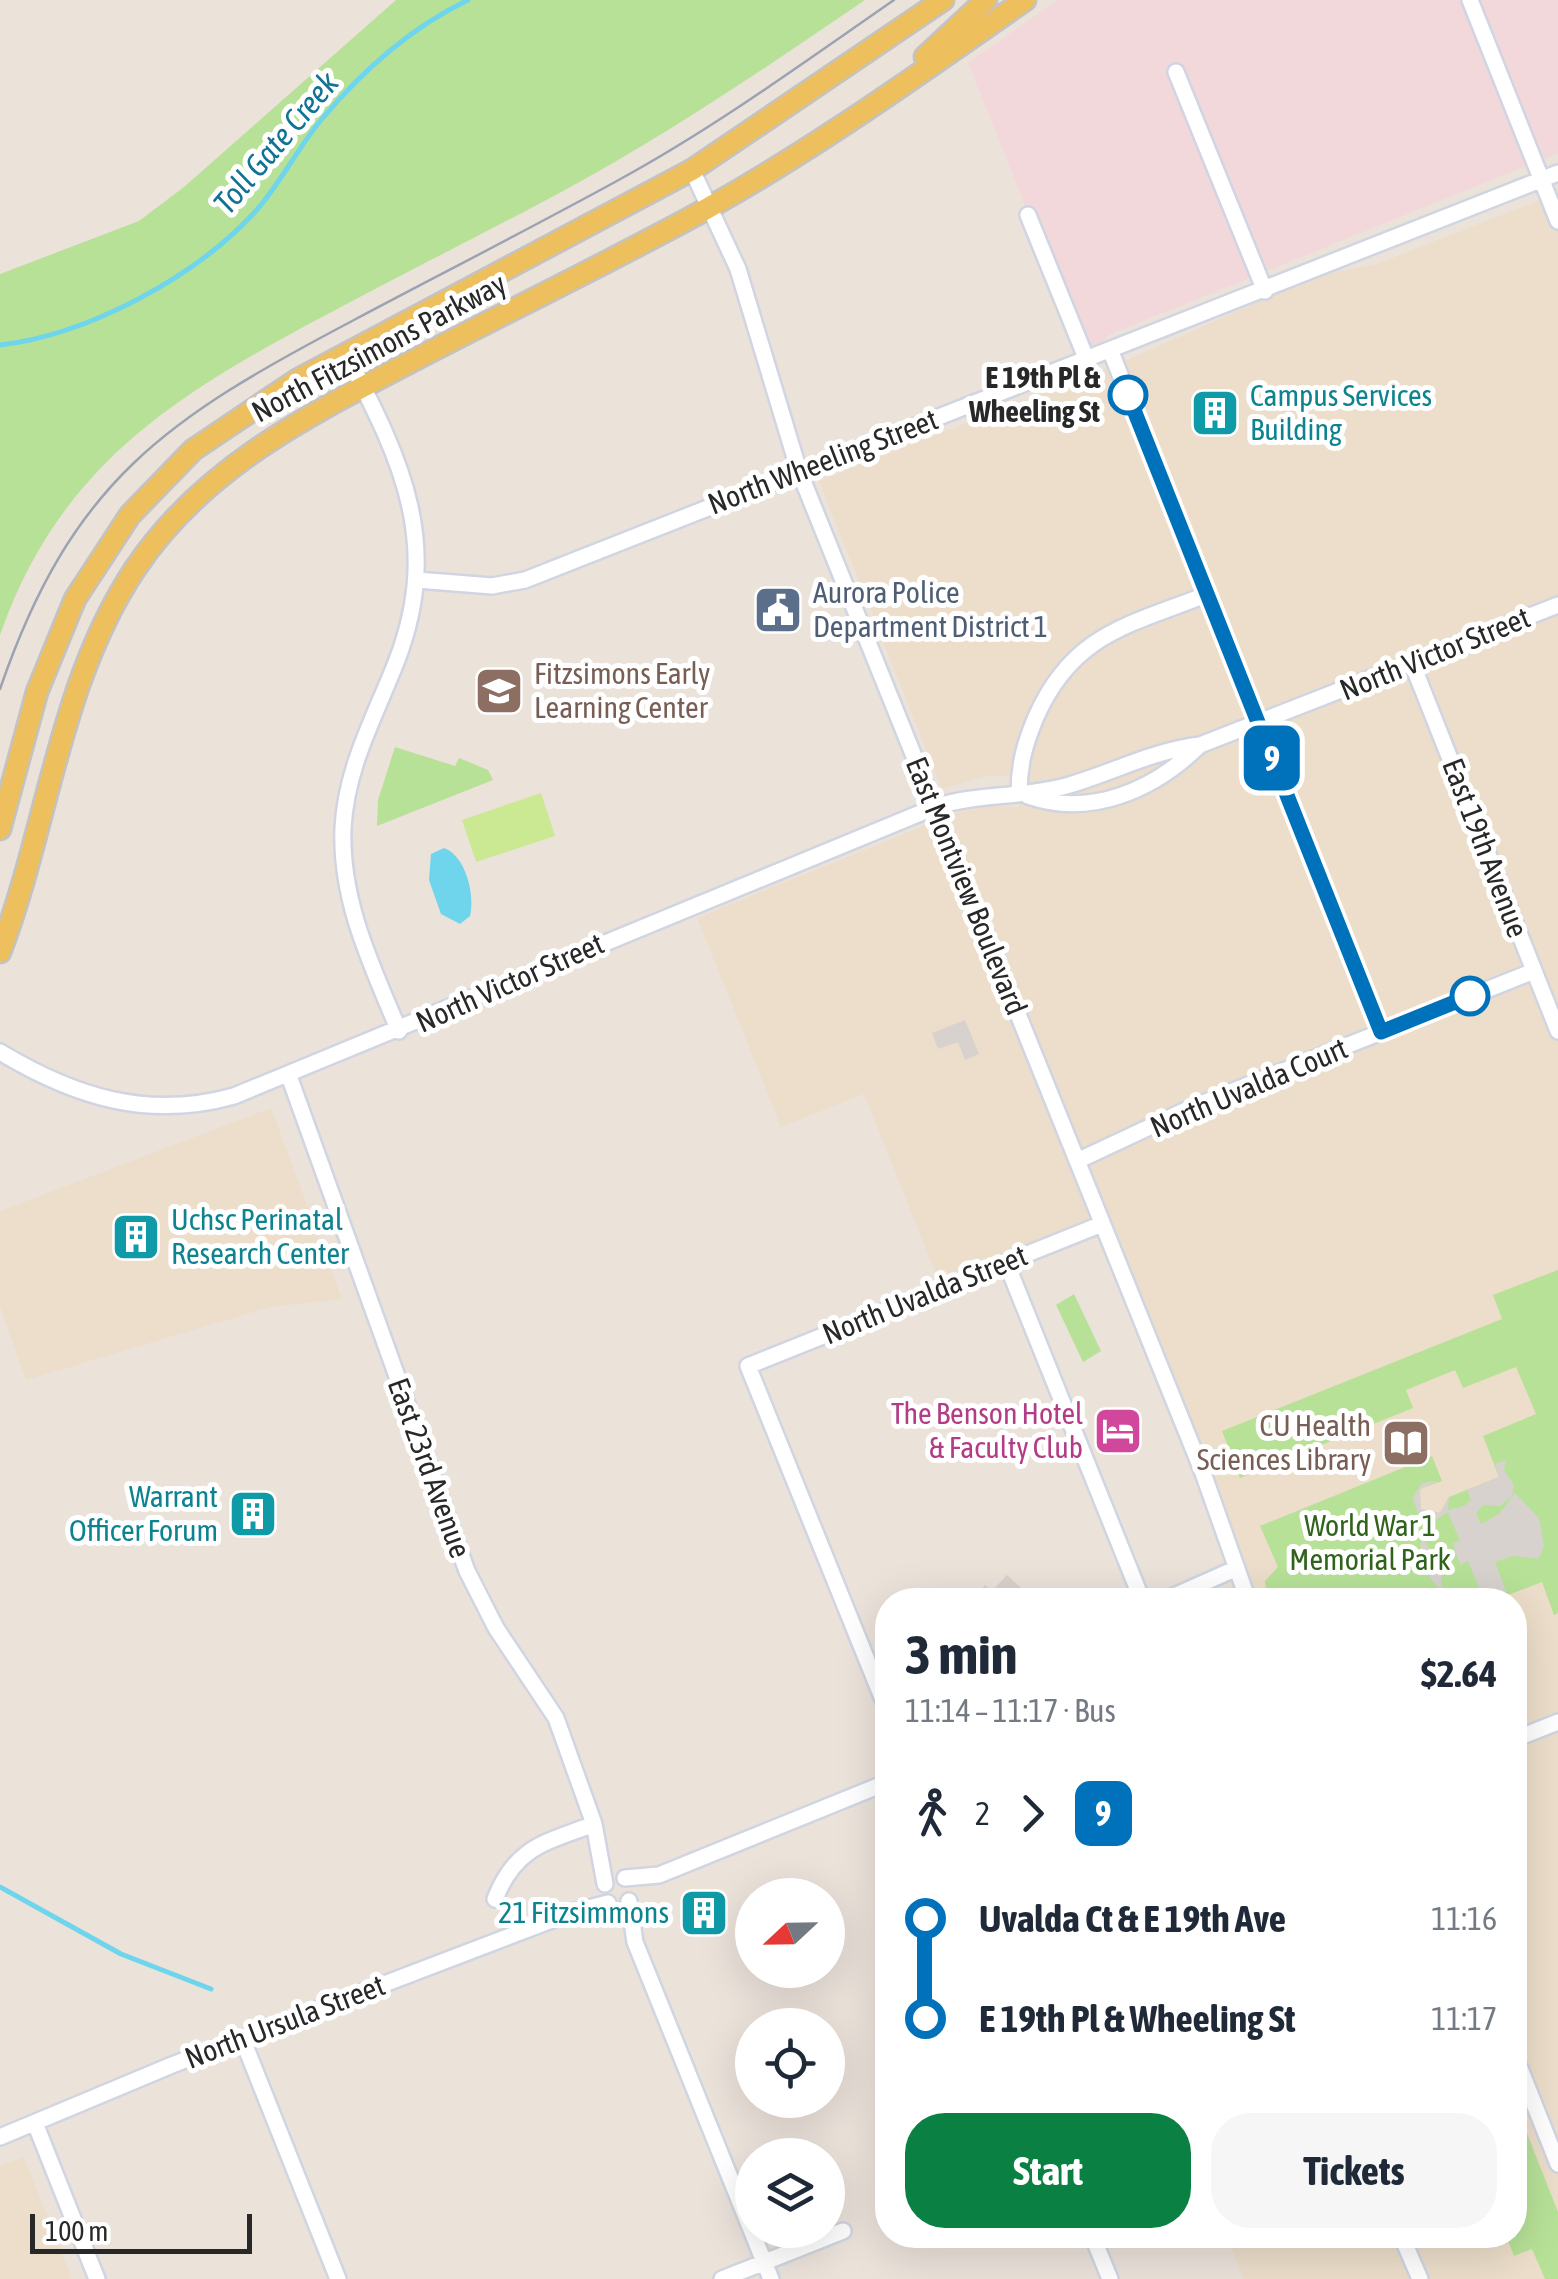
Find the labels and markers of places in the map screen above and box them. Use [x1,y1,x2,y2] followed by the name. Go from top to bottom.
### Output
[968,360,1100,428] place label: E 19th Pl & Wheeling St
[1109,376,1147,414] marker: E 19th Pl & Wheeling St
[1250,378,1432,446] place label: Campus Services Building
[1189,387,1241,439] building icon: Campus Services Building
[813,575,1048,643] place label: Aurora Police Department District 1
[752,584,804,636] public building icon: Aurora Police Department District 1
[534,656,710,724] place label: Fitzsimons Early Learning Center
[473,665,525,717] school or university icon: Fitzsimons Early Learning Center
[1451,977,1489,1015] unlabelled marker
[171,1202,350,1270] place label: Uchsc Perinatal Research Center
[110,1211,162,1263] building icon: Uchsc Perinatal Research Center
[891,1396,1083,1464] place label: The Benson Hotel & Faculty Club
[1092,1405,1144,1457] hotel icon: The Benson Hotel & Faculty Club
[1197,1408,1371,1476] place label: CU Health Sciences Library
[1380,1417,1432,1469] library icon: CU Health Sciences Library
[69,1479,218,1547] place label: Warrant Officer Forum
[227,1488,279,1540] building icon: Warrant Officer Forum
[678,1887,730,1939] building icon: 21 Fitzsimmons
[498,1895,669,1929] place label: 21 Fitzsimmons

